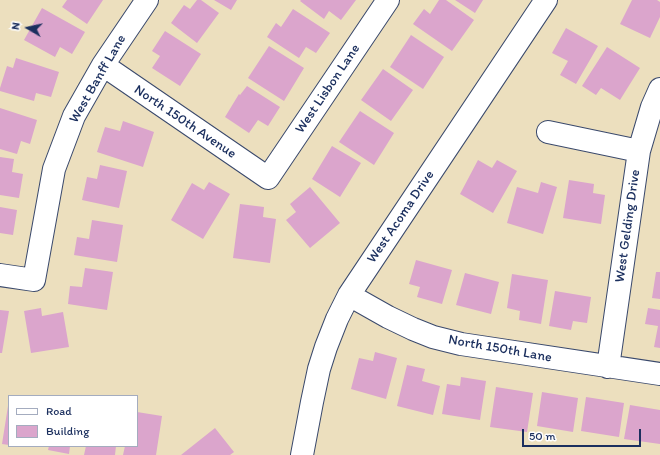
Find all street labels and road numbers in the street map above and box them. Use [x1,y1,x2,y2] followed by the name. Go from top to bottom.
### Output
[66,32,130,126] street label: West Banff Lane
[292,41,364,137] street label: West Lisbon Lane
[131,82,239,162] street label: North 150th Avenue
[364,167,438,267] street label: West Acoma Drive
[612,168,644,284] street label: West Gelding Drive
[447,332,553,366] street label: North 150th Lane

